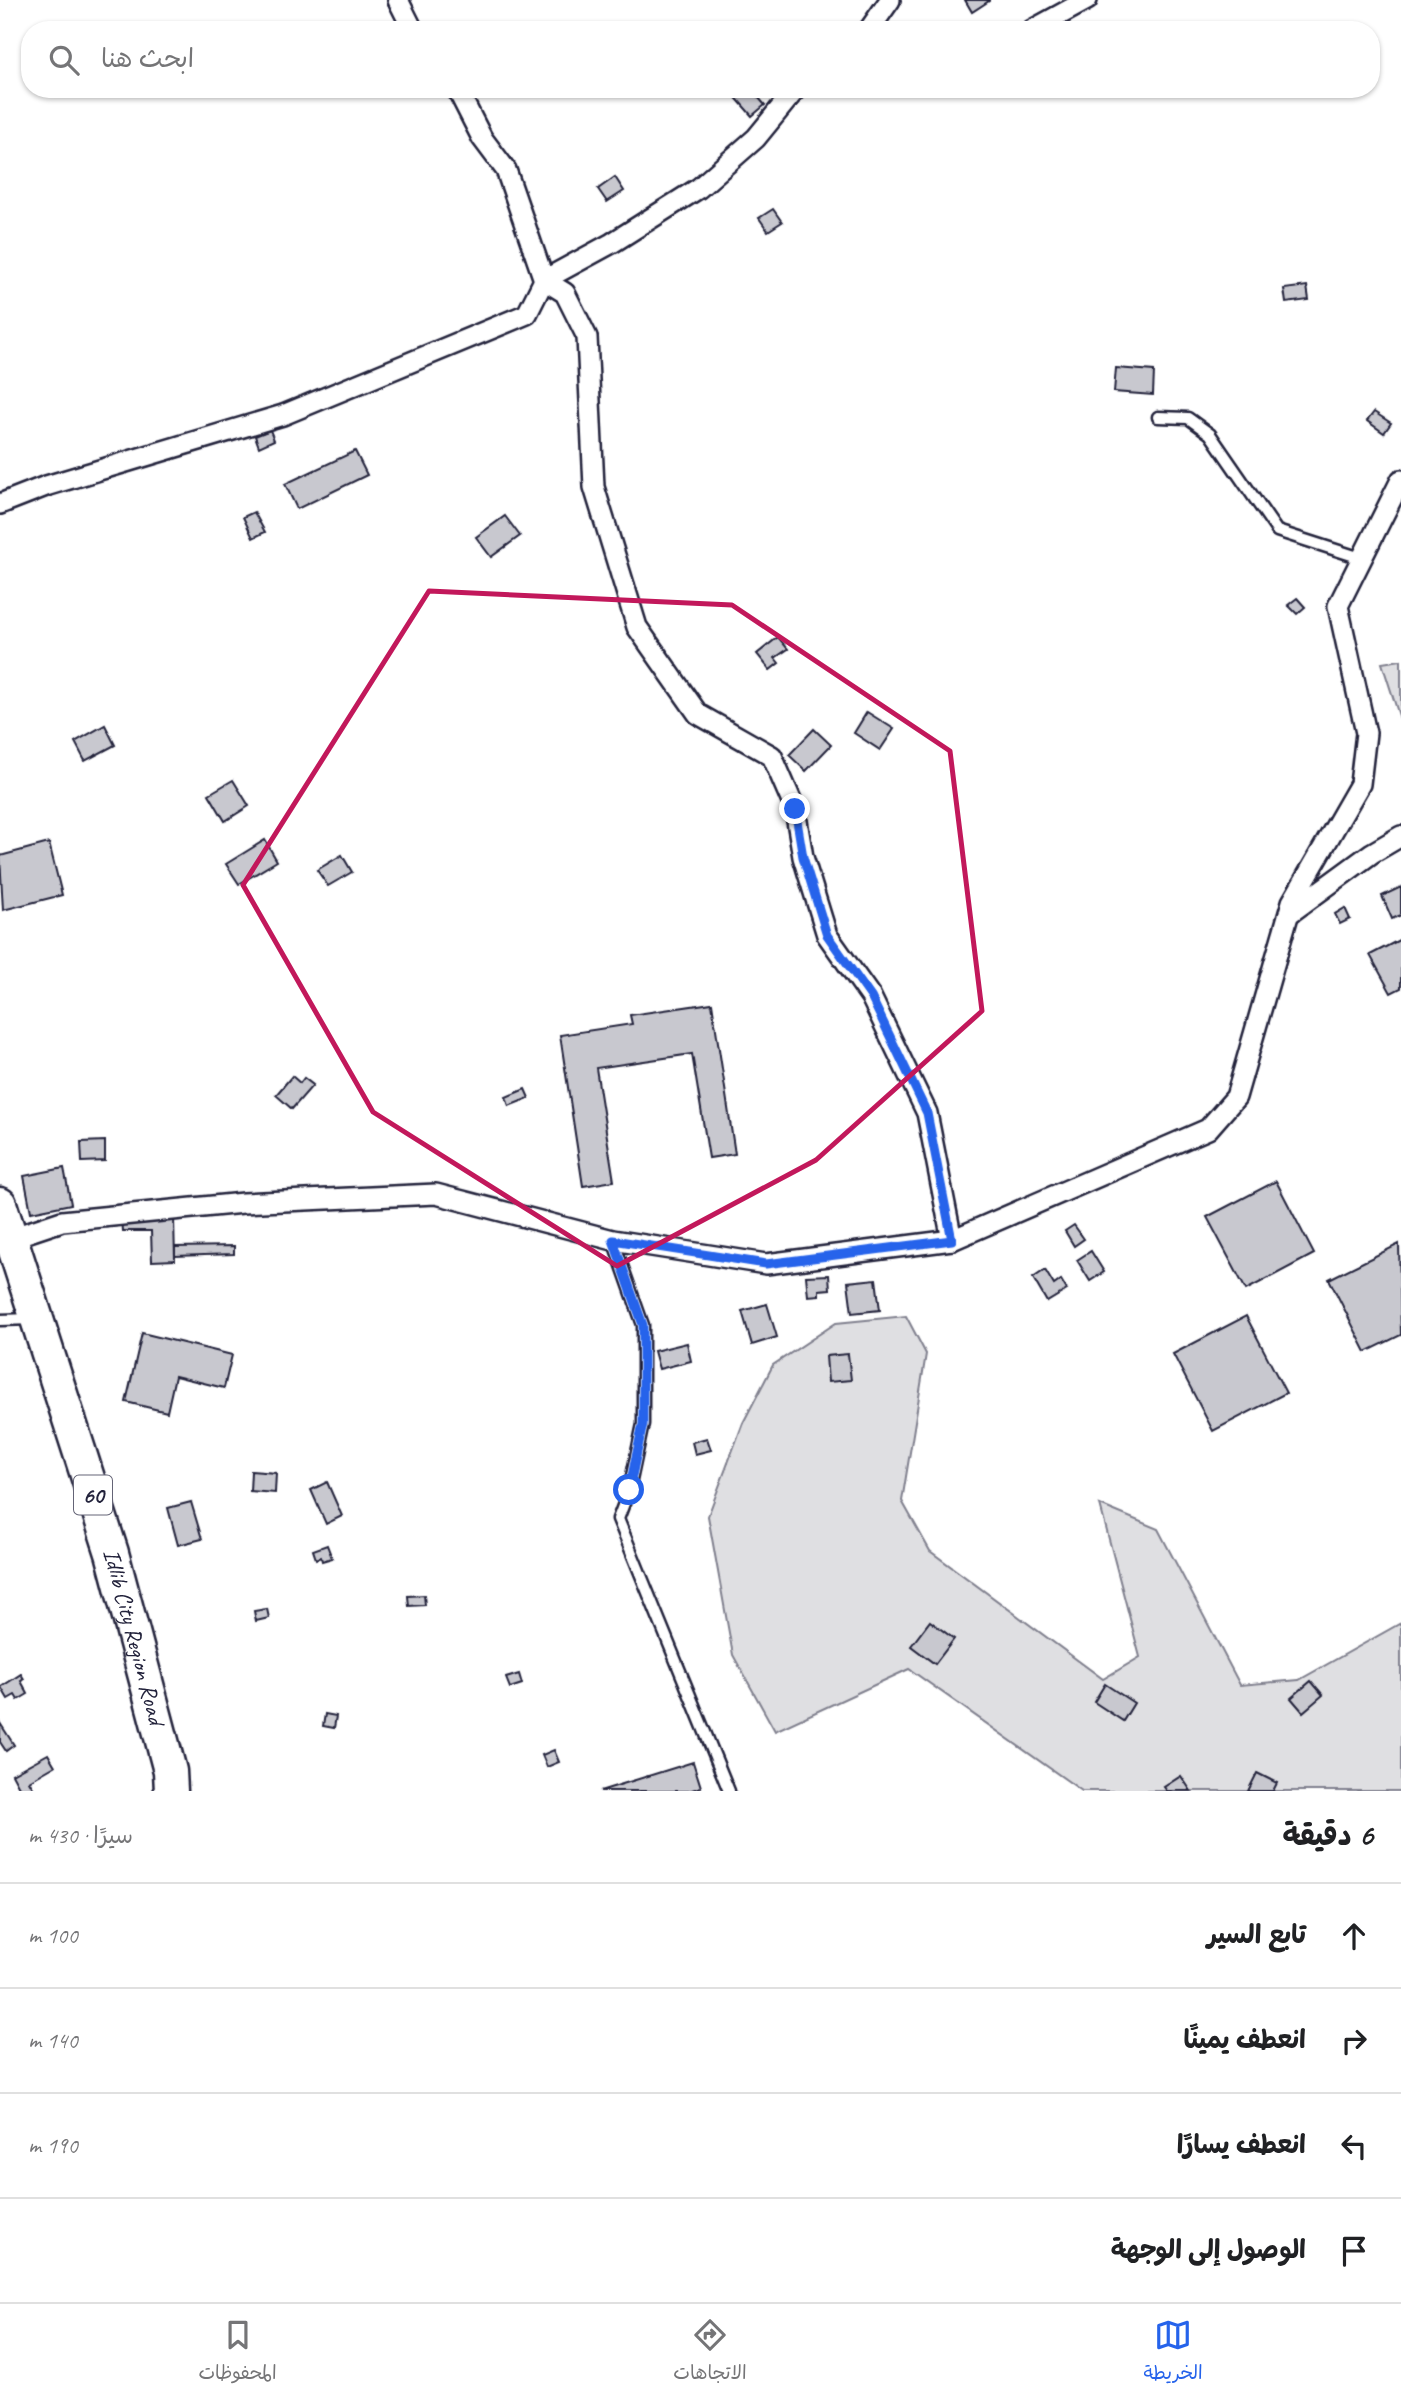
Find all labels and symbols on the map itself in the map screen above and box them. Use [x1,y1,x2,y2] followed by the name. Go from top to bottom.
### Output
[779,793,810,824] route end
[613,1474,644,1505] route start
[74,1476,112,1514] road number: 60
[97,1546,173,1731] street label: Idlib City Region Road

